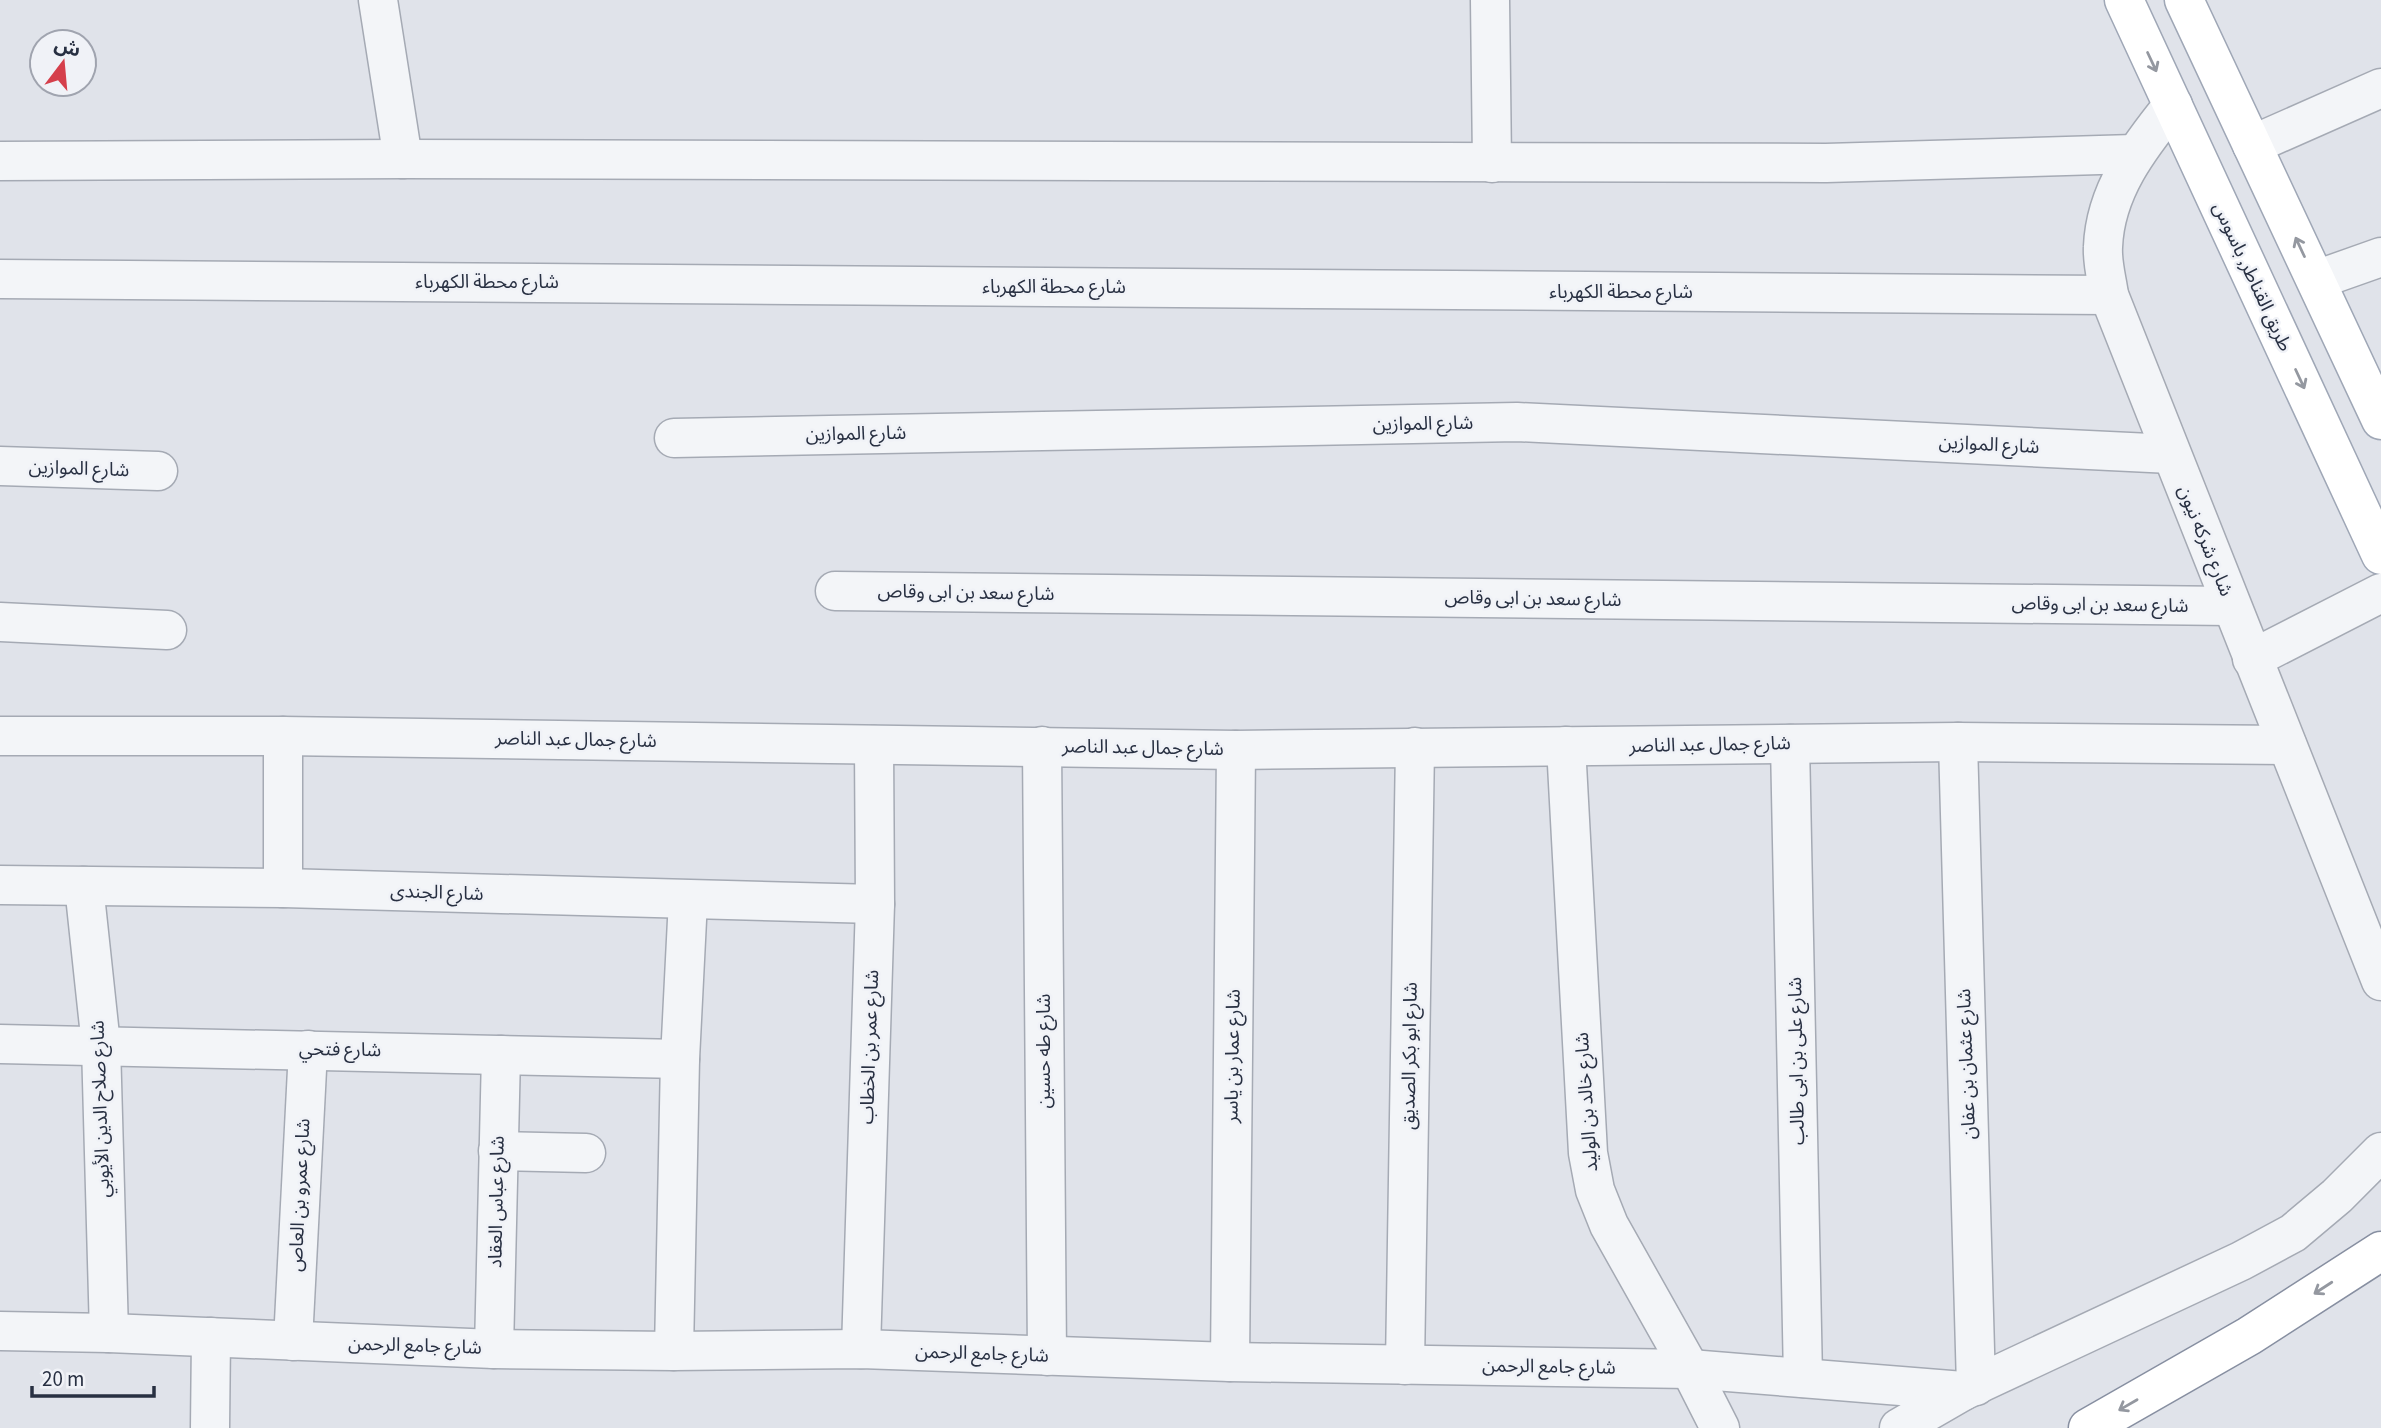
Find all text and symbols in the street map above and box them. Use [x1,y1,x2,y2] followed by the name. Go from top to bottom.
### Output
[28,28,98,98] north arrow
[51,32,84,65] text: ش
[2146,51,2160,72] one-way arrow
[2206,198,2299,356] street label: طريق القناطر, باسوس
[2293,237,2307,258] one-way arrow
[415,269,559,296] street label: شارع محطة الكهرباء
[982,274,1126,301] street label: شارع محطة الكهرباء
[1549,279,1693,306] street label: شارع محطة الكهرباء
[2294,368,2307,389] one-way arrow
[1372,410,1474,438] street label: شارع الموازين
[805,420,907,448] street label: شارع الموازين
[1938,429,2040,461] street label: شارع الموازين
[28,454,130,484] street label: شارع الموازين
[2170,481,2240,601] street label: شارع شركه نيون
[877,578,1055,608] street label: شارع سعد بن ابى وقاص
[1444,584,1622,614] street label: شارع سعد بن ابى وقاص
[2011,590,2189,620] street label: شارع سعد بن ابى وقاص
[494,725,657,755] street label: شارع جمال عبد الناصر
[1628,730,1791,760] street label: شارع جمال عبد الناصر
[1061,733,1224,763] street label: شارع جمال عبد الناصر
[390,878,484,908] street label: شارع الجندى
[854,969,886,1125] street label: شارع عمر بن الخطاب
[1782,977,1812,1145] street label: شارع على بن ابى طالب
[1395,982,1425,1130] street label: شارع ابو بكر الصديق
[1951,988,1983,1140] street label: شارع عثمان بن عفان
[1218,989,1248,1124] street label: شارع عمار بن ياسر
[1031,993,1058,1109] street label: شارع طه حسين
[84,1020,118,1198] street label: شارع صلاح الدين الأيوبي
[1569,1031,1605,1173] street label: شارع خالد بن الوليد
[299,1036,381,1065] street label: شارع فتحي
[282,1118,318,1272] street label: شارع عمرو بن العاص
[482,1135,512,1269] street label: شارع عباس العقاد
[2314,1281,2334,1295] one-way arrow
[348,1330,482,1362] street label: شارع جامع الرحمن
[915,1338,1049,1370] street label: شارع جامع الرحمن
[1482,1352,1616,1382] street label: شارع جامع الرحمن
[32,1354,154,1398] scale bar
[42,1364,84,1394] text: 20 m
[2119,1398,2139,1412] one-way arrow

